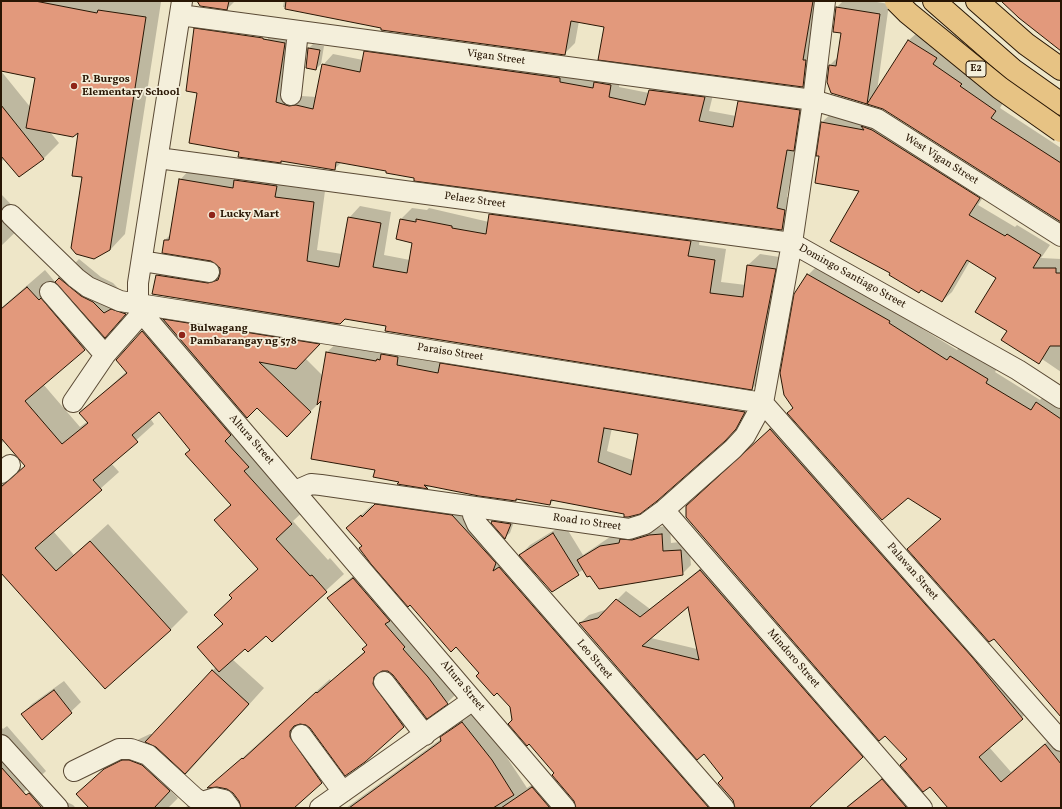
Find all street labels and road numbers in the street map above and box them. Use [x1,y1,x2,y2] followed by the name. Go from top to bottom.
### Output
[466,47,526,69] street label: Vigan Street
[966,61,986,77] road number: E2
[901,132,981,188] street label: West Vigan Street
[443,190,507,212] street label: Pelaez Street
[796,242,908,312] street label: Domingo Santiago Street
[416,341,484,365] street label: Paraiso Street
[226,412,276,468] street label: Altura Street
[552,512,622,534] street label: Road 10 Street
[883,541,941,603] street label: Palawan Street
[764,627,822,691] street label: Mindoro Street
[573,637,615,683] street label: Leo Street
[437,658,487,714] street label: Altura Street

